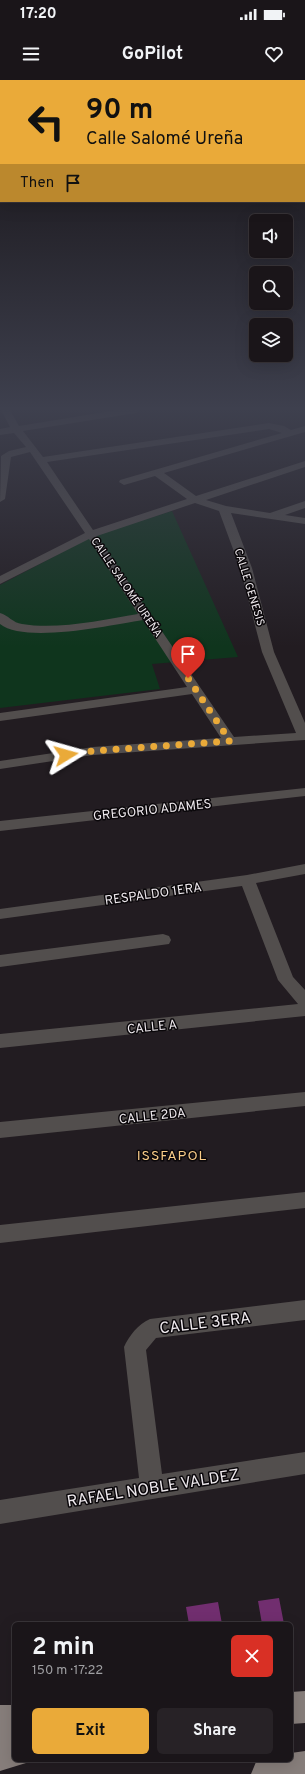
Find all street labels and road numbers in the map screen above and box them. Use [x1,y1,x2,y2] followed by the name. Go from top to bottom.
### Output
[87,534,166,640] street label: CALLE SALOMÉ UREÑA
[231,547,267,628] street label: CALLE GENESIS
[92,797,212,825] street label: GREGORIO ADAMES
[104,880,203,910] street label: RESPALDO 1ERA
[126,1017,178,1039] street label: CALLE A
[118,1106,187,1128] street label: CALLE 2DA
[158,1308,252,1340] street label: CALLE 3ERA
[66,1465,241,1512] street label: RAFAEL NOBLE VALDEZ

